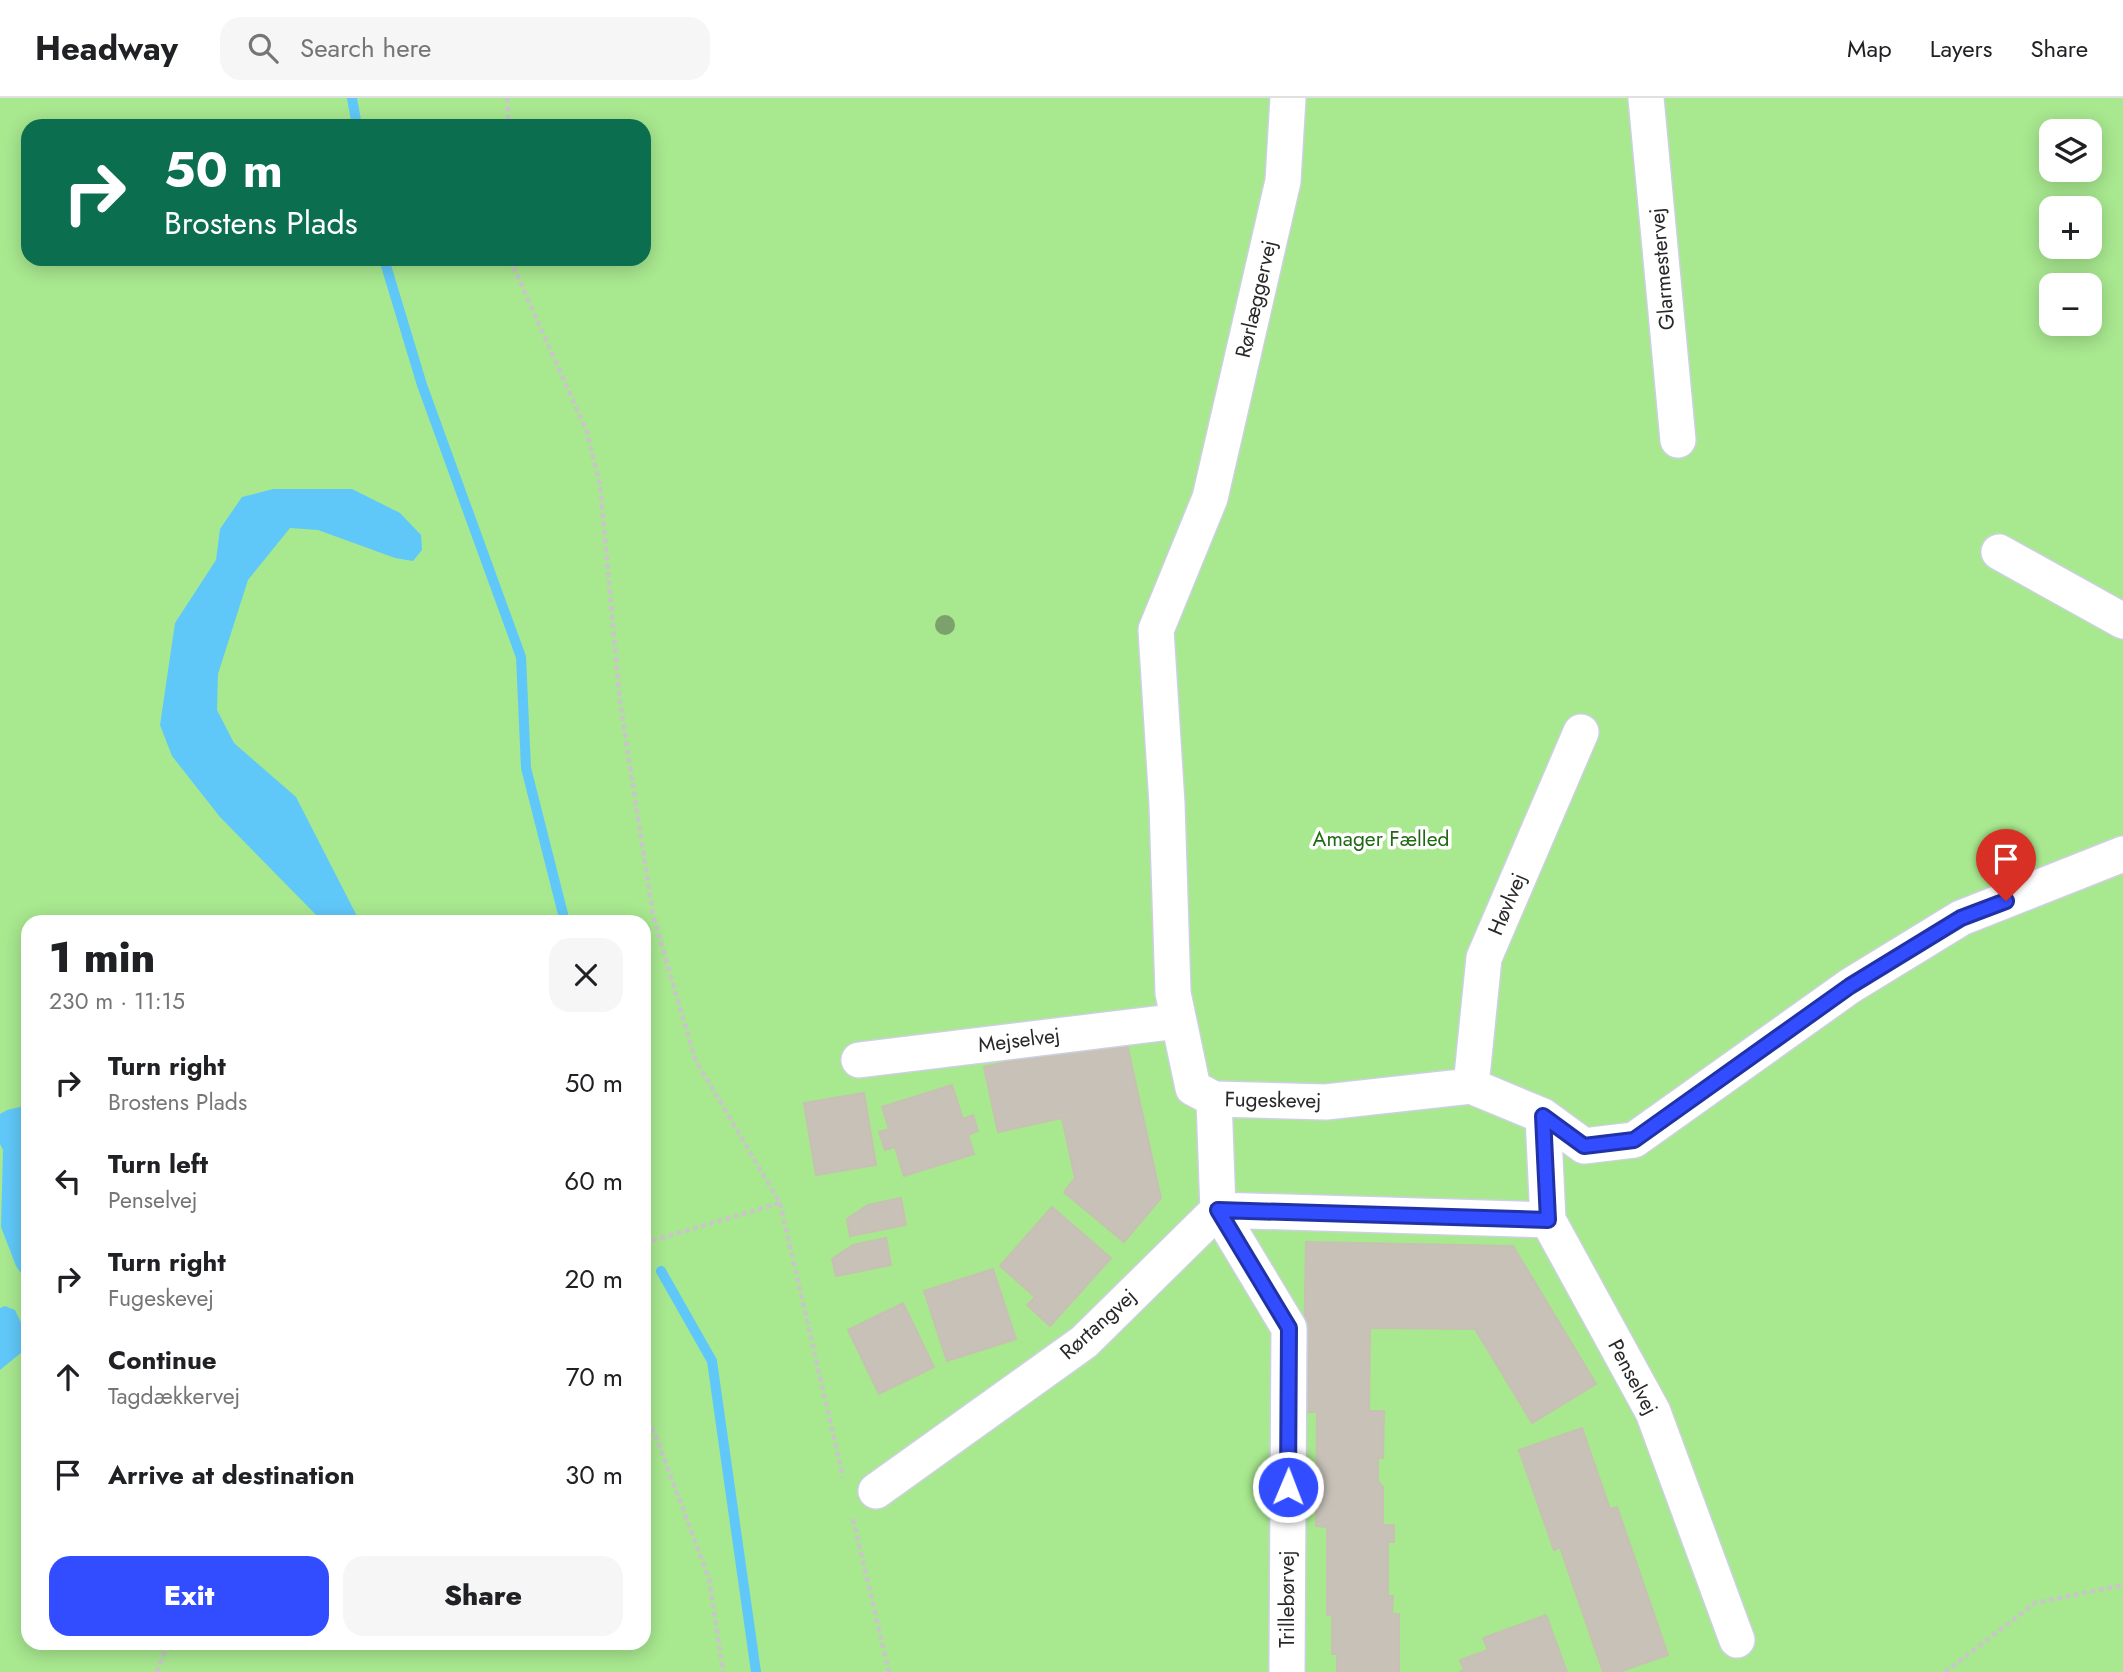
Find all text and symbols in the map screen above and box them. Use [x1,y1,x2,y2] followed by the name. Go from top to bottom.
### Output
[220,17,710,80] search box
[35,25,178,72] text: Headway
[244,29,282,67] icon: search
[300,29,431,67] text: Search here
[1847,31,1892,66] text: Map
[1930,31,1992,66] text: Layers
[2030,31,2088,66] text: Share
[2039,119,2102,336] map controls
[2039,119,2102,182] button: layers
[164,135,283,205] text: 50 m
[49,147,140,238] icon: right
[2039,196,2102,259] button: +
[164,200,358,246] text: Brostens Plads
[1642,207,1682,331] street label: Glarmestervej
[1228,237,1284,361] street label: Rørlæggervej
[2039,273,2102,336] button: −
[1313,824,1449,854] park label: Amager Fælled
[1976,829,2036,901] pin
[1987,840,2025,878] icon: arrive
[1480,868,1534,940] street label: Høvlvej
[49,927,155,988] text: 1 min
[549,938,623,1012] button: close
[49,984,185,1018] text: 230 m · 11:15
[976,1020,1062,1060] street label: Mejselvej
[108,1047,226,1085] text: Turn right
[49,1064,87,1102] icon: right
[565,1064,623,1102] text: 50 m
[1224,1084,1322,1116] street label: Fugeskevej
[108,1085,247,1119] text: Brostens Plads
[108,1145,208,1183] text: Turn left
[49,1162,87,1200] icon: left
[564,1162,623,1200] text: 60 m
[108,1183,198,1217] text: Penselvej
[108,1243,226,1281] text: Turn right
[49,1260,87,1298] icon: right
[565,1260,623,1298] text: 20 m
[108,1281,214,1315] text: Fugeskevej
[1053,1282,1143,1366] street label: Rørtangvej
[1601,1334,1665,1420] street label: Penselvej
[108,1341,217,1379] text: Continue
[49,1358,87,1396] icon: ahead
[566,1358,623,1396] text: 70 m
[108,1379,240,1413] text: Tagdækkervej
[1251,1450,1325,1524] position arrow
[49,1456,87,1494] icon: arrive
[108,1456,355,1494] text: Arrive at destination
[565,1456,623,1494] text: 30 m
[1272,1550,1302,1648] street label: Trillebørvej
[49,1556,329,1636] button: Exit
[343,1556,623,1636] button: Share

